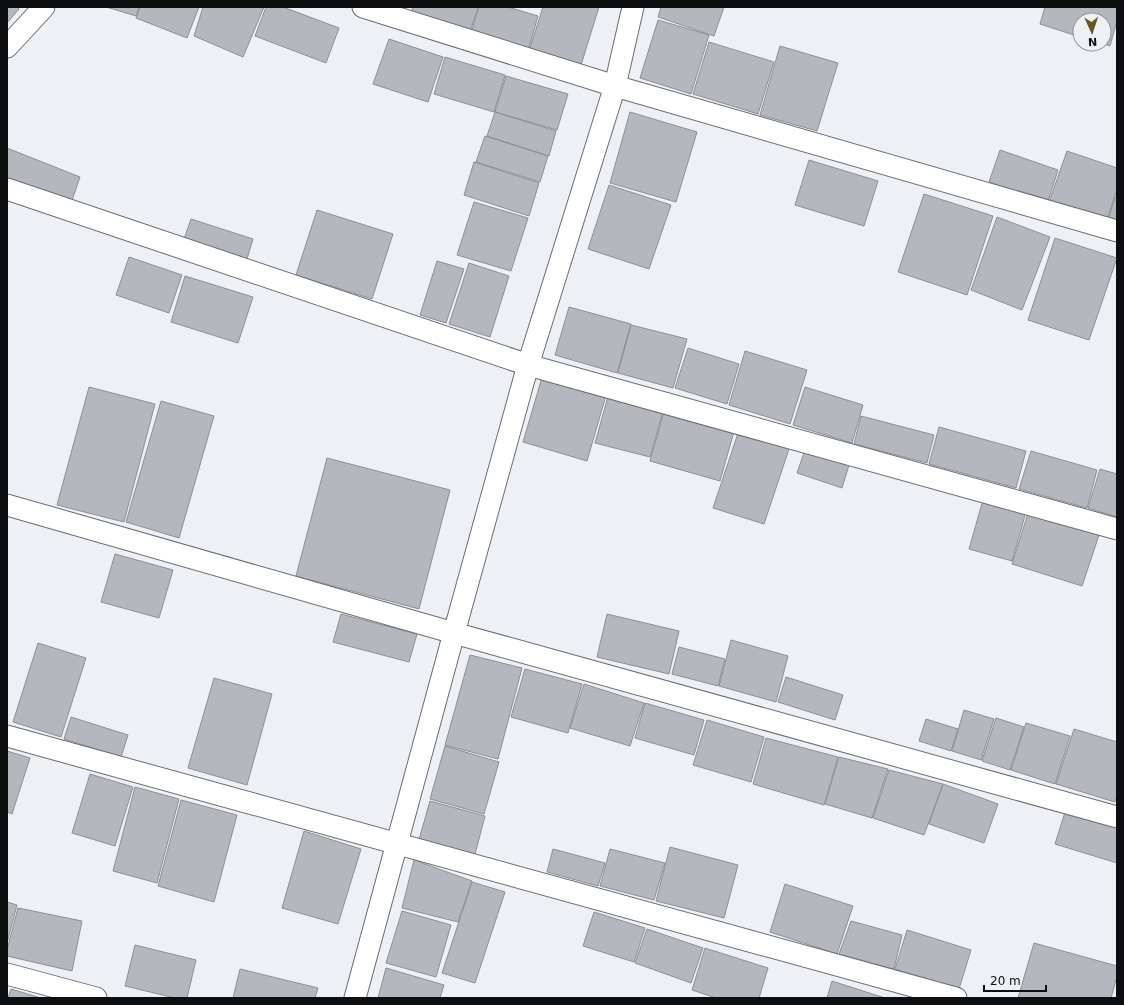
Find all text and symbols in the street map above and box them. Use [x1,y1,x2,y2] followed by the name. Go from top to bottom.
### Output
[1072,12,1112,52] north arrow
[1088,35,1097,48] text: N
[984,967,1046,993] scale bar
[990,974,1021,988] text: 20 m

